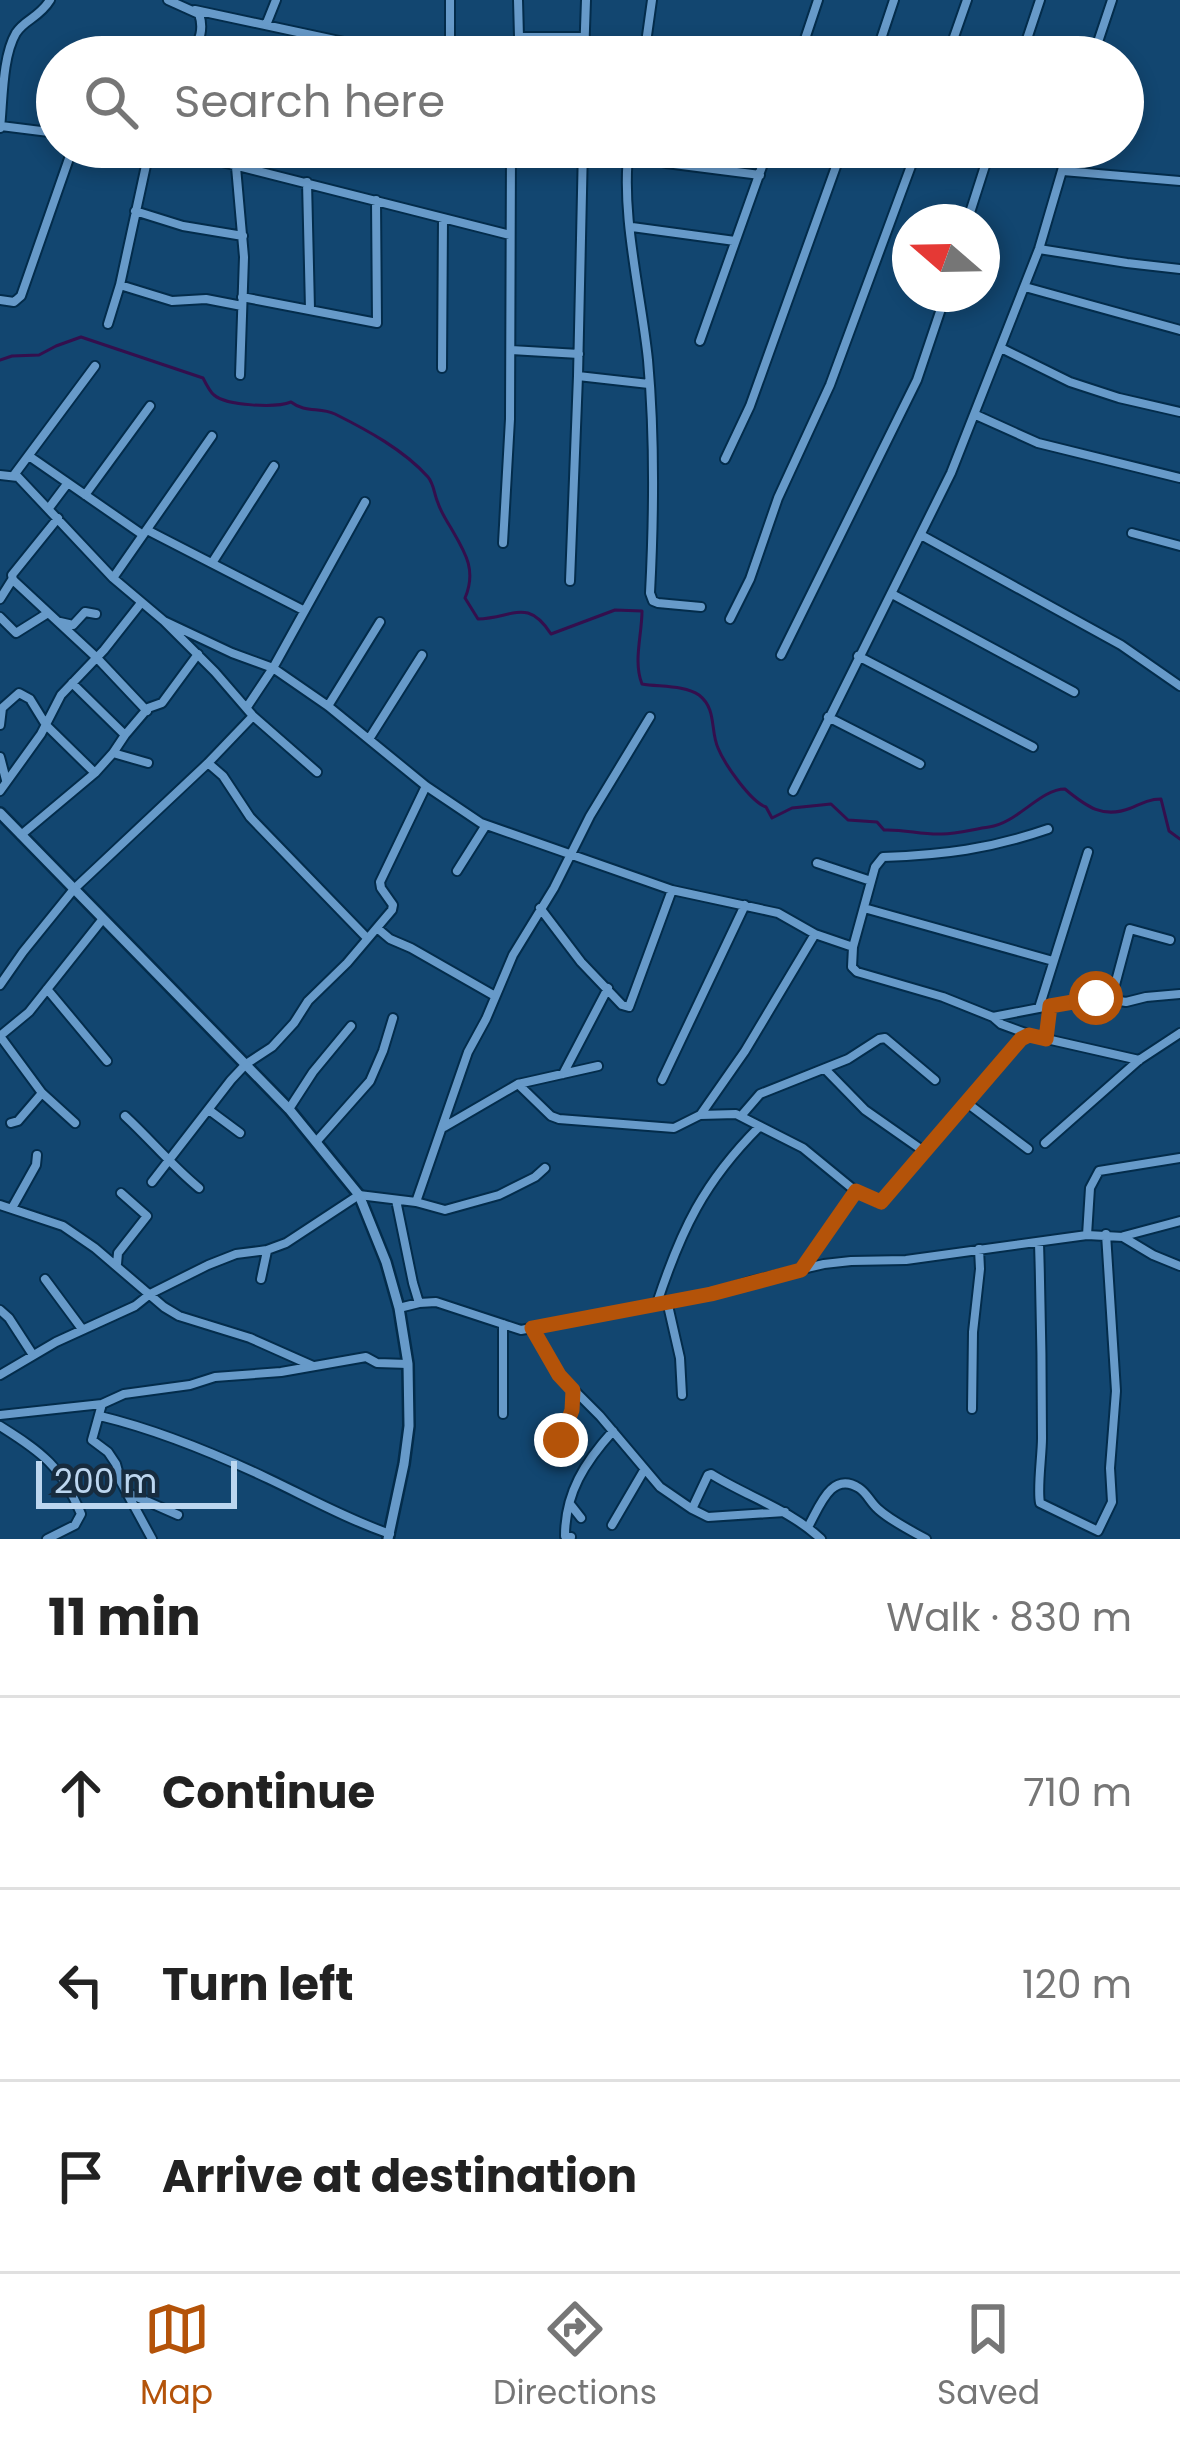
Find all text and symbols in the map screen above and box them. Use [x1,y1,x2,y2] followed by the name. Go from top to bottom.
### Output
[36,36,1144,168] search box
[78,69,144,135] icon: search
[174,70,445,133] text: Search here
[892,204,1000,312] north arrow
[1069,971,1123,1025] route start
[534,1413,588,1467] route end
[36,1455,237,1508] scale bar
[54,1458,157,1505] text: 200 m
[48,1581,201,1653] text: 11 min
[886,1590,1132,1645] text: Walk · 830 m
[48,1760,114,1826] icon: ahead
[162,1761,375,1824] text: Continue
[1023,1765,1132,1820] text: 710 m
[48,1952,114,2018] icon: left
[162,1953,354,2016] text: Turn left
[1022,1957,1132,2012] text: 120 m
[48,2144,114,2210] icon: arrive
[162,2145,637,2208] text: Arrive at destination
[140,2296,213,2418] tab: Map
[493,2296,657,2418] tab: Directions
[937,2296,1040,2418] tab: Saved

